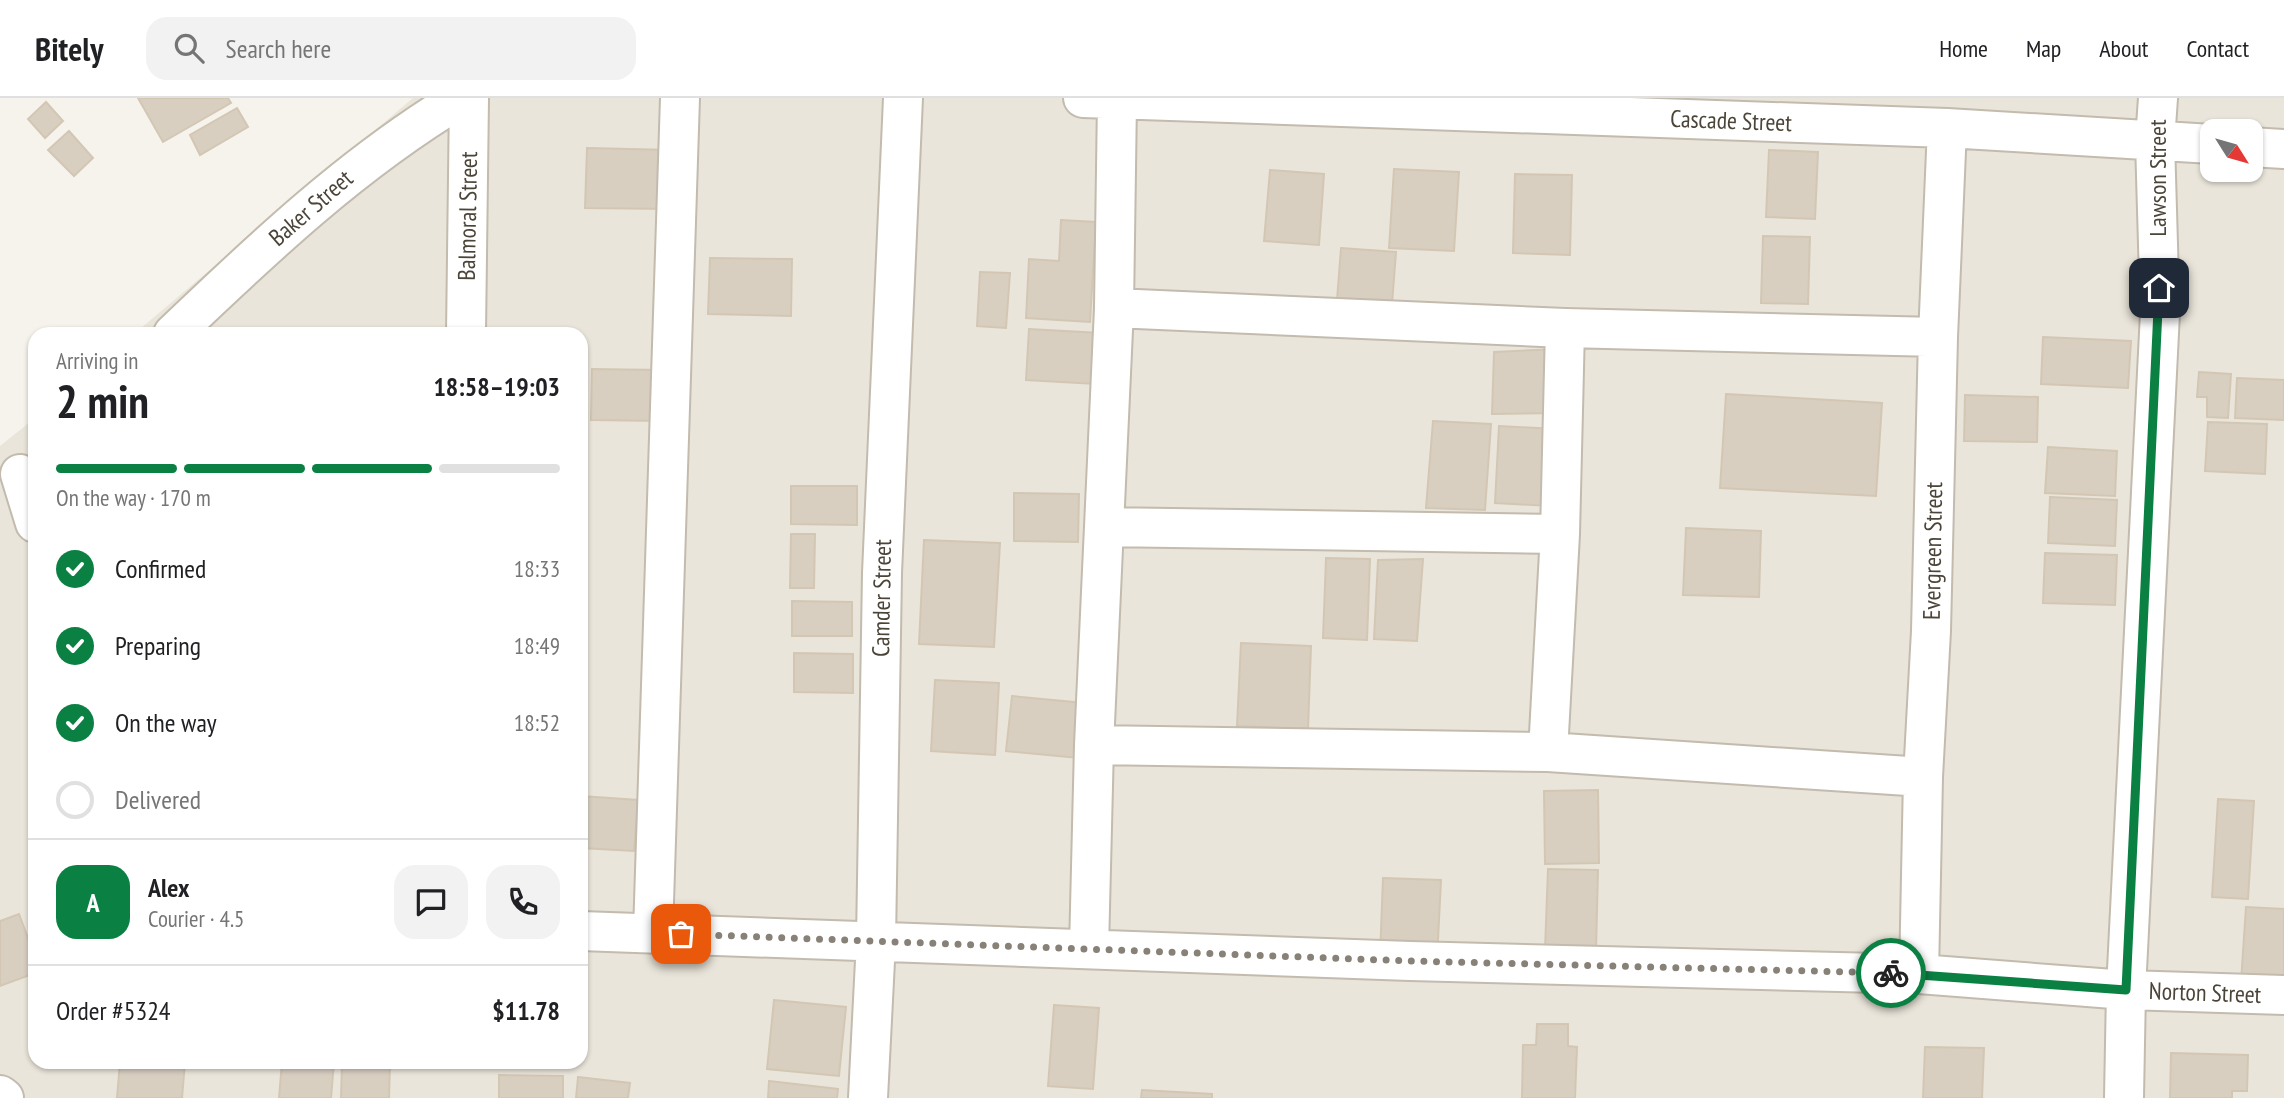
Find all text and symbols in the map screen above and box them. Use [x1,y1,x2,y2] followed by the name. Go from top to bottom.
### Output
[146,17,636,80] search box
[35,27,104,70] text: Bitely
[170,29,208,67] icon: search
[226,32,331,65] text: Search here
[1939,33,1988,64] text: Home
[2026,33,2061,64] text: Map
[2099,33,2148,64] text: About
[2186,33,2249,64] text: Contact
[1670,103,1793,138] street label: Cascade Street
[2142,119,2173,237] street label: Lawson Street
[2200,119,2263,182] north arrow
[2200,119,2263,182] map controls
[451,151,484,281] street label: Balmoral Street
[262,162,359,253] street label: Baker Street
[2129,258,2189,318] pin
[2140,269,2178,307] icon: home
[56,346,138,375] text: Arriving in
[433,370,560,403] text: 18:58–19:03
[56,371,149,431] text: 2 min
[1916,481,1949,620] street label: Evergreen Street
[56,483,211,512] text: On the way · 170 m
[865,539,898,657] street label: Camder Street
[56,550,94,588] icon: check
[115,552,206,585] text: Confirmed
[514,554,560,583] text: 18:33
[56,627,94,665] icon: check
[115,629,201,662] text: Preparing
[514,631,560,660] text: 18:49
[56,704,94,742] icon: check
[115,706,217,739] text: On the way
[514,708,560,737] text: 18:52
[115,783,201,816] text: Delivered
[394,865,468,939] button: chat
[486,865,560,939] button: phone
[148,871,189,904] text: Alex
[86,886,100,919] text: A
[148,904,244,933] text: Courier · 4.5
[651,904,711,964] pin
[662,915,700,953] icon: bag
[1856,938,1926,1008] courier
[1872,954,1910,992] icon: bike
[2148,975,2262,1010] street label: Norton Street
[56,994,171,1027] text: Order #5324
[492,994,560,1027] text: $11.78

